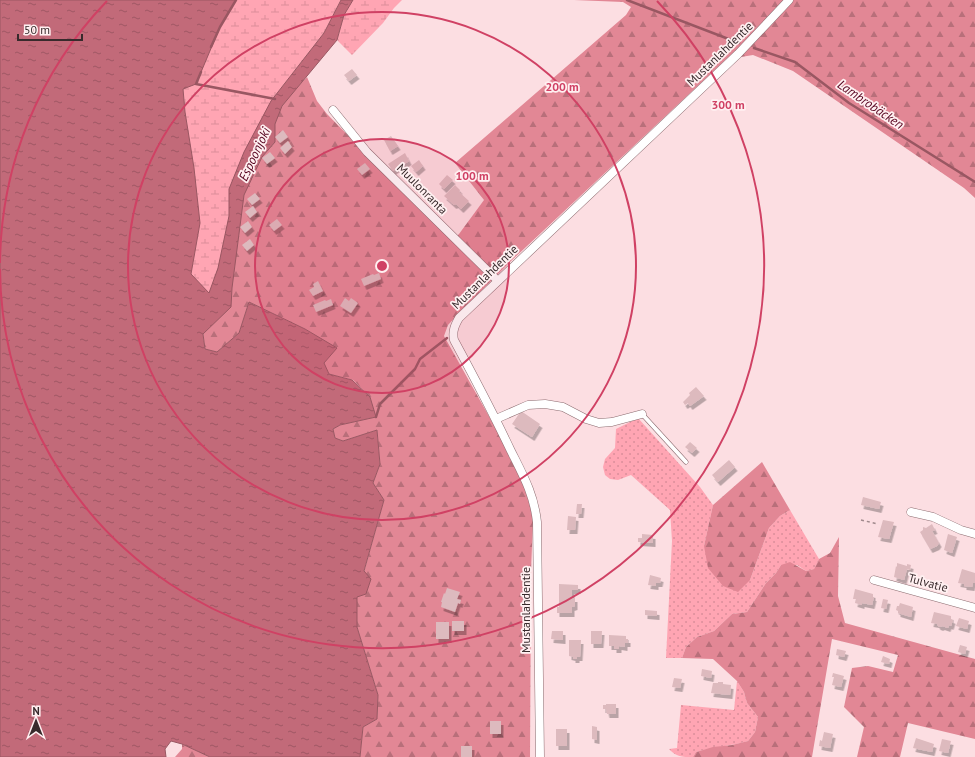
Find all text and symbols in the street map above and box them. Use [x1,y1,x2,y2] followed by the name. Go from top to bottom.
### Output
[18,16,82,42] scale bar
[683,18,756,89] street label: Mustanlahdentie
[24,22,50,37] text: 50 m
[834,76,907,133] water label: Lambrobäcken
[545,79,579,94] text: 200 m
[711,97,745,112] text: 300 m
[235,124,274,184] water label: Espoonjoki
[394,160,451,217] street label: Muulonranta
[455,168,489,183] text: 100 m
[448,241,521,312] street label: Mustanlahdentie
[375,259,389,273] centre of rings
[518,567,533,653] street label: Mustanlahdentie
[907,570,950,595] street label: Tulvatie
[16,701,56,741] north arrow
[32,704,40,718] text: N

